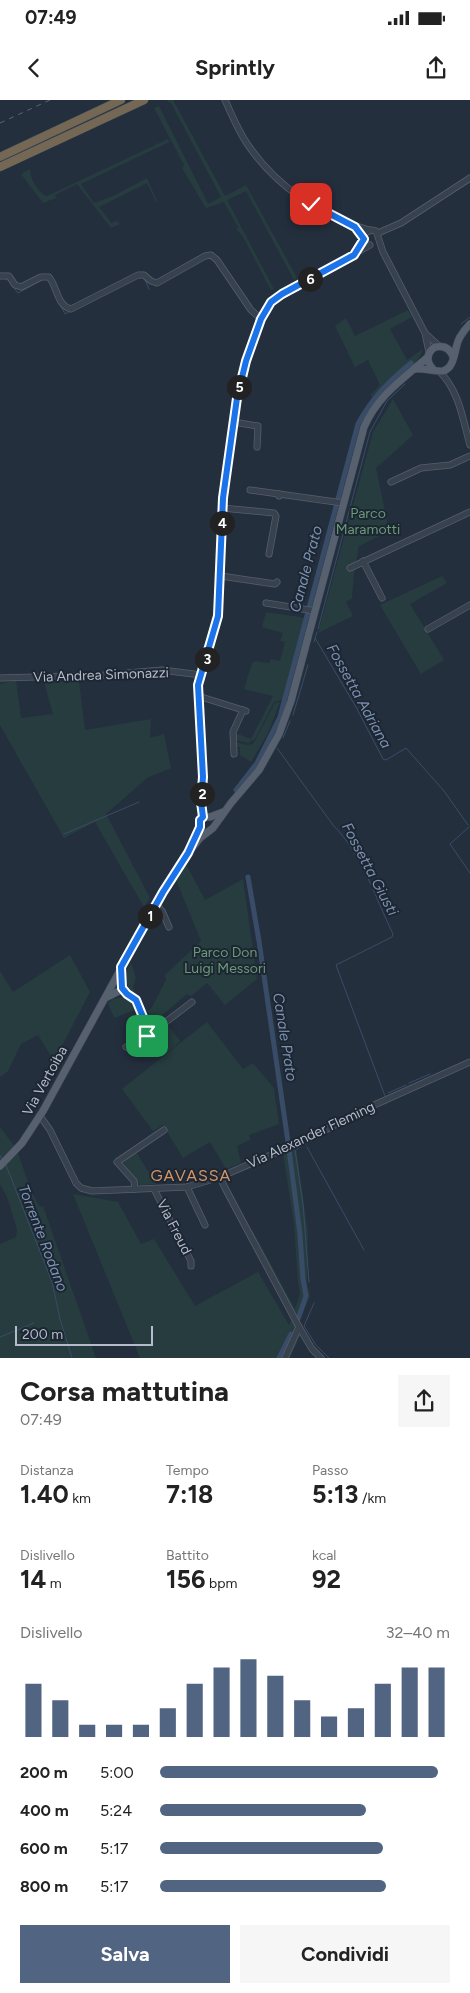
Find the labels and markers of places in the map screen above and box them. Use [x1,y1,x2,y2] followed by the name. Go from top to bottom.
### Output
[290,183,332,225] pin
[298,266,322,292] pin: 6
[226,374,252,400] pin: 5
[210,510,234,536] pin: 4
[194,646,220,672] pin: 3
[190,782,214,806] pin: 2
[138,904,162,928] pin: 1
[126,1015,168,1057] pin

